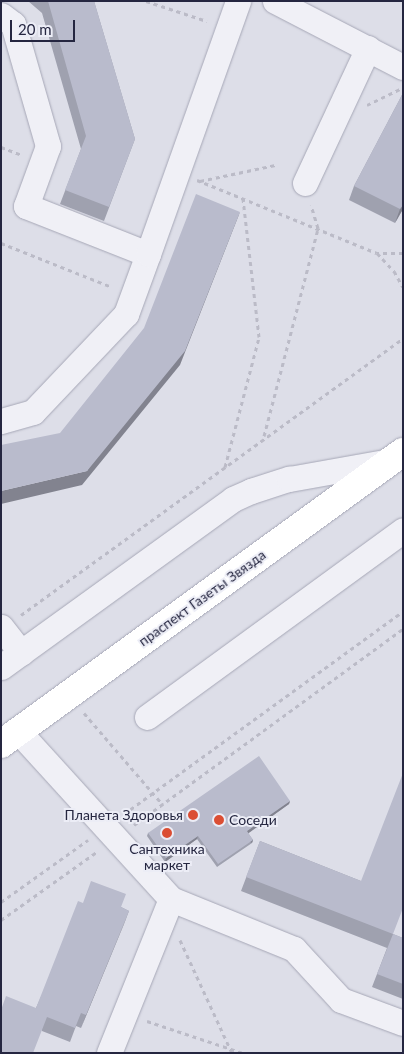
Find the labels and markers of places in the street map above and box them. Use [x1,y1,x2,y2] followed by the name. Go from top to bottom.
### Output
[65,807,183,823] place label: Планета Здоровья
[187,809,199,821] marker: Планета Здоровья
[229,812,277,828] place label: Соседи
[213,814,225,826] marker: Соседи
[161,827,173,839] marker: Сантехника маркет
[129,841,205,874] place label: Сантехника маркет

